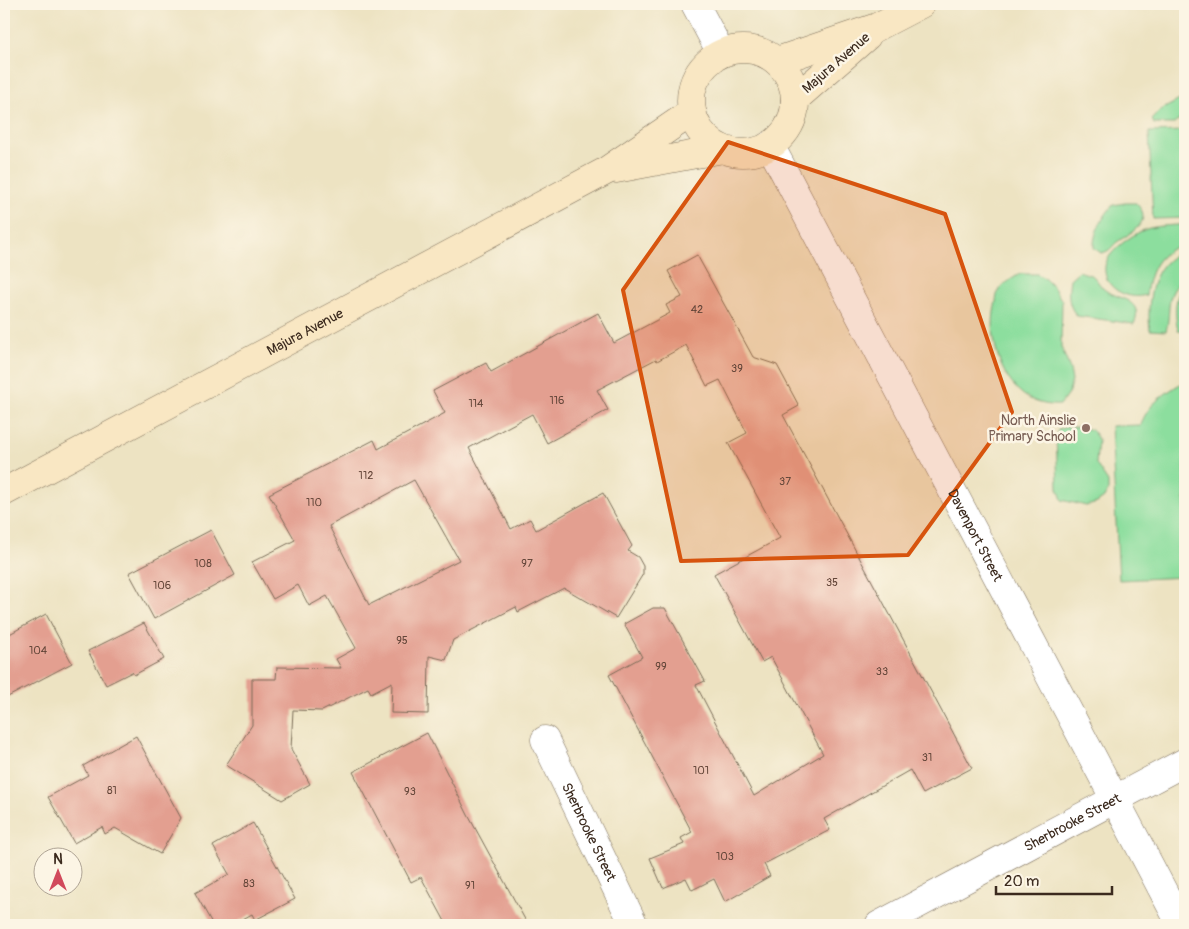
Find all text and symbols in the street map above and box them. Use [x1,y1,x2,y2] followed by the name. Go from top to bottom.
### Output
[799,29,873,97] street label: Majura Avenue
[691,303,703,316] house number: 42
[264,304,346,359] street label: Majura Avenue
[731,362,743,375] house number: 39
[549,394,565,407] house number: 116
[469,397,484,410] house number: 114
[988,412,1076,445] place label: North Ainslie Primary School
[1080,422,1092,434] marker: North Ainslie Primary School
[359,469,373,482] house number: 112
[779,475,791,488] house number: 37
[944,486,1007,585] street label: Davenport Street
[306,496,322,509] house number: 110
[194,557,212,570] house number: 108
[521,557,533,570] house number: 97
[826,576,838,589] house number: 35
[153,579,171,592] house number: 106
[396,634,408,647] house number: 95
[29,644,48,657] house number: 104
[655,660,667,673] house number: 99
[876,665,888,678] house number: 33
[922,751,932,764] house number: 31
[693,764,709,777] house number: 101
[558,780,620,884] street label: Sherbrooke Street
[107,784,117,797] house number: 81
[404,785,416,798] house number: 93
[1021,789,1124,855] street label: Sherbrooke Street
[32,846,82,896] north arrow
[716,850,734,863] house number: 103
[53,851,63,868] text: N
[996,864,1113,896] scale bar
[1004,872,1039,891] text: 20 m
[243,877,255,890] house number: 83
[465,879,475,892] house number: 91

